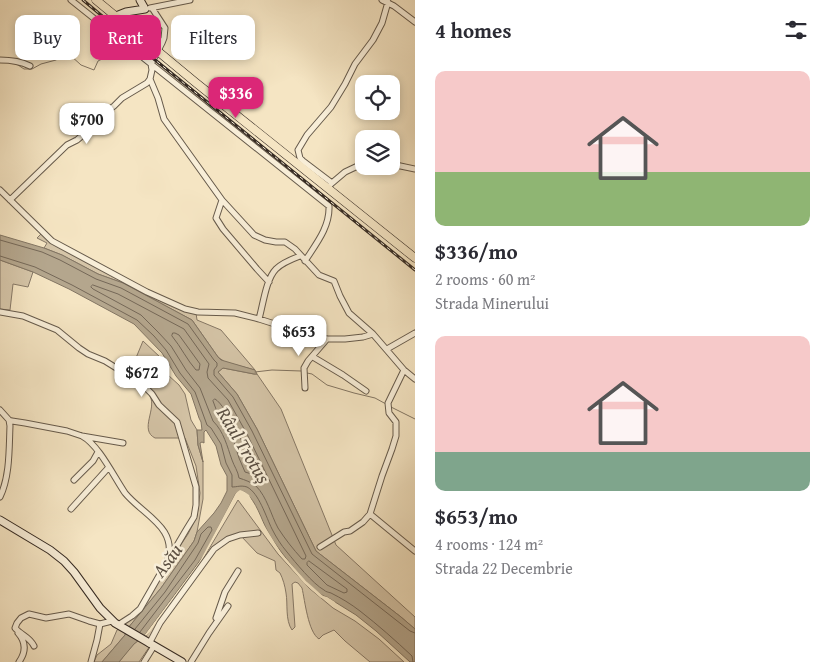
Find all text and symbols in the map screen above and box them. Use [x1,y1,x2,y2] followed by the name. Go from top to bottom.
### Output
[15,15,80,60] chip: Buy
[90,15,161,60] chip: Rent
[171,15,255,60] chip: Filters
[435,15,511,46] text: 4 homes
[782,16,810,44] icon: filters
[355,75,400,175] map controls
[355,75,400,120] button: locate
[206,76,266,119] pin: $336
[219,81,253,105] text: $336
[57,102,117,145] pin: $700
[578,103,668,193] icon: home
[70,107,104,131] text: $700
[355,130,400,175] button: layers
[435,236,518,267] text: $336/mo
[435,267,535,291] text: 2 rooms · 60 m²
[435,291,549,315] text: Strada Minerului
[269,314,329,357] pin: $653
[282,319,316,343] text: $653
[112,356,172,398] pin: $672
[125,360,159,384] text: $672
[578,368,668,458] icon: home
[210,401,278,489] water label: Râul Trotuș
[435,501,518,532] text: $653/mo
[435,532,543,556] text: 4 rooms · 124 m²
[144,537,189,584] water label: Asău
[435,556,573,580] text: Strada 22 Decembrie

